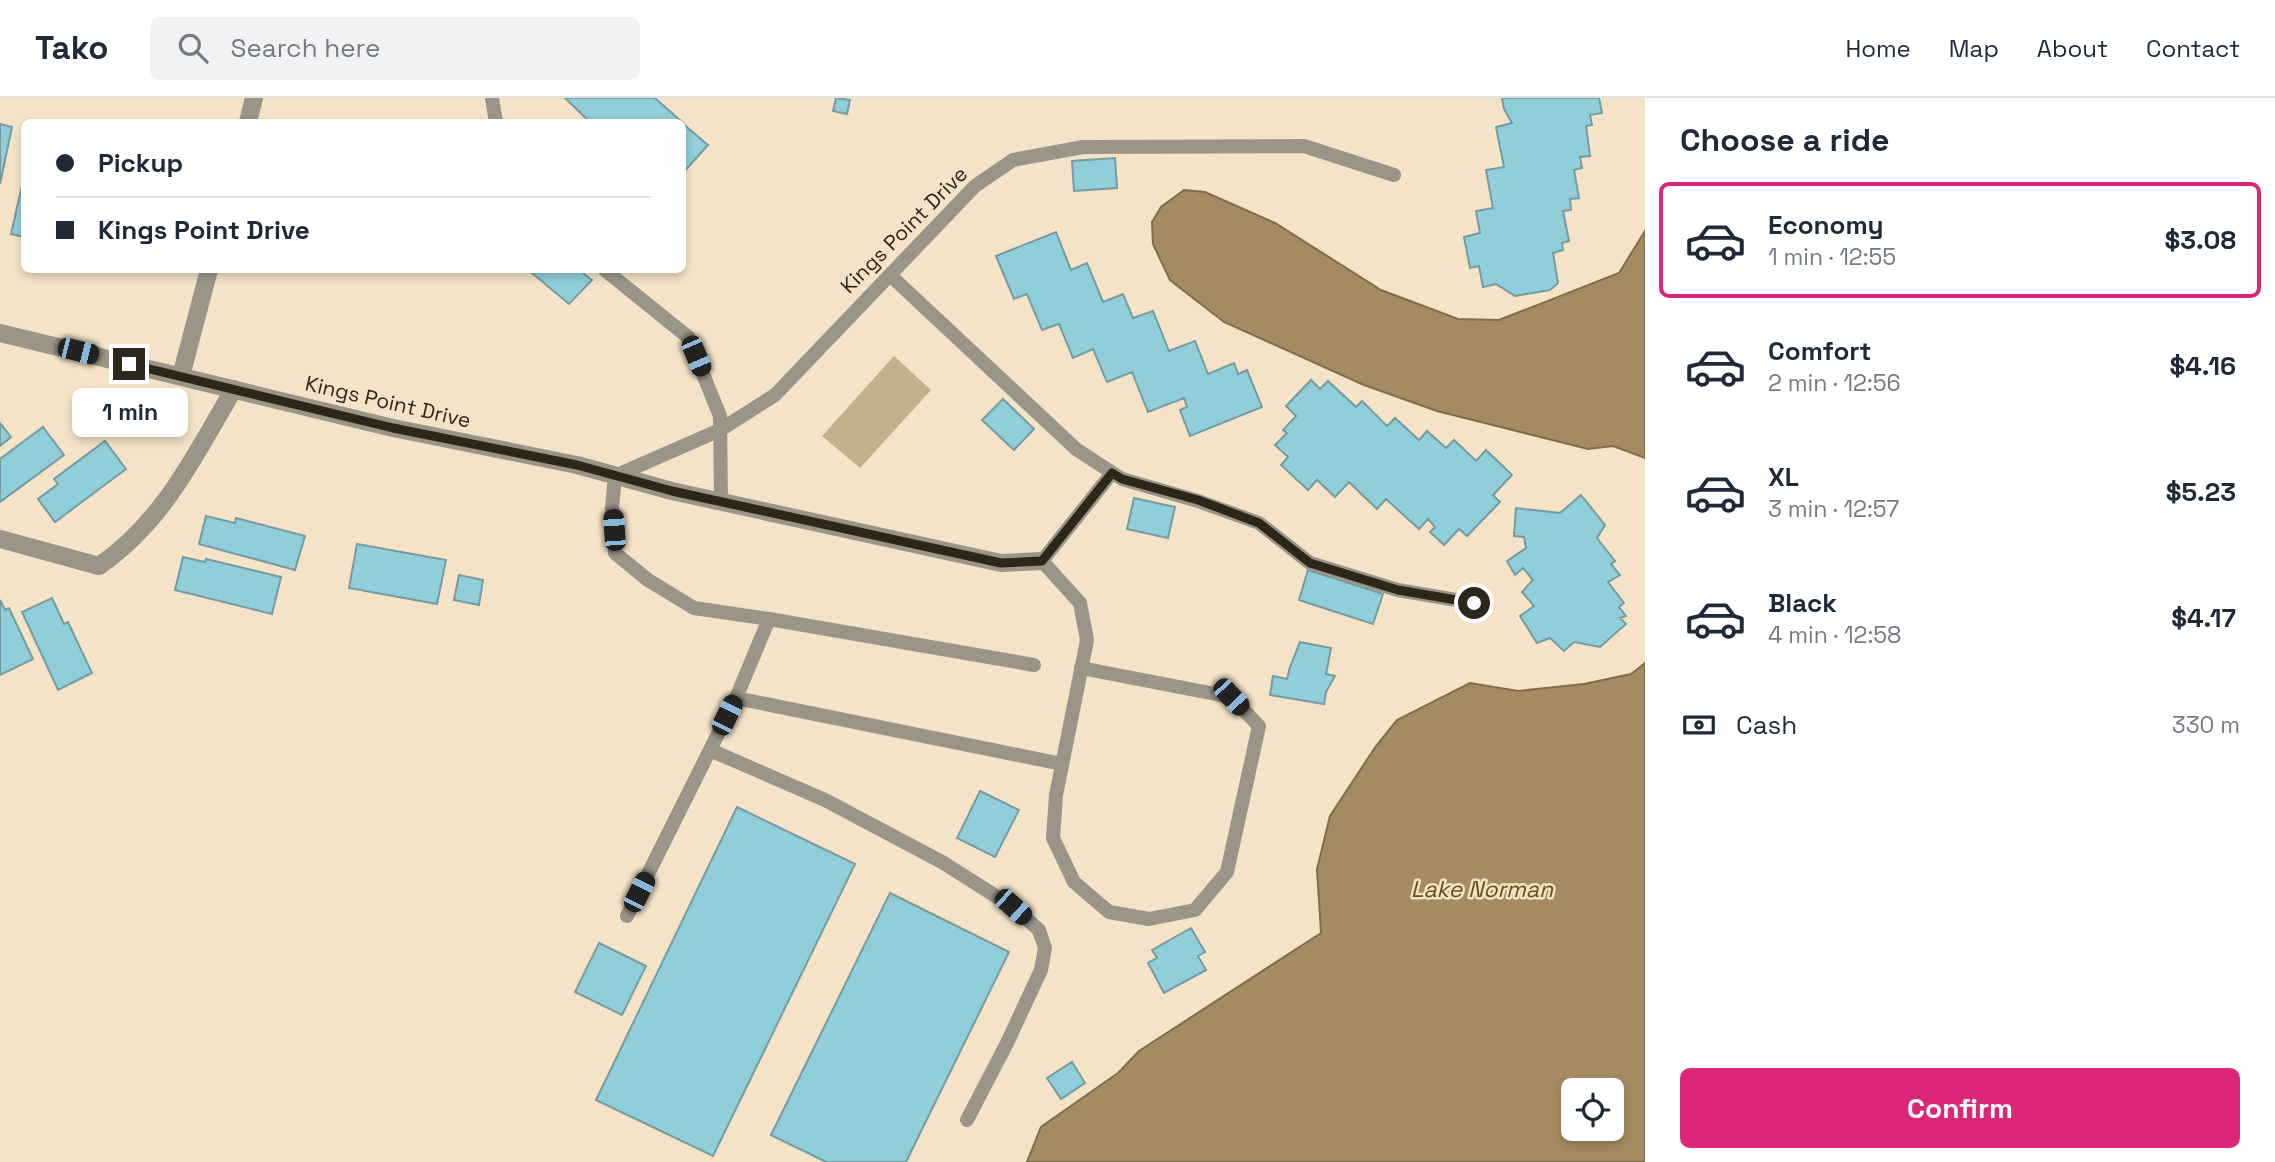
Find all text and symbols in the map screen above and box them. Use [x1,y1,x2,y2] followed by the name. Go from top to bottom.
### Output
[150,17,640,80] search box
[35,27,108,69] text: Tako
[174,29,212,67] icon: search
[230,31,380,65] text: Search here
[1845,33,1911,64] text: Home
[1949,33,1999,64] text: Map
[2037,33,2108,64] text: About
[2146,33,2240,64] text: Contact
[1680,120,1890,160] text: Choose a ride
[98,146,183,180] text: Pickup
[834,160,973,299] street label: Kings Point Drive
[1768,208,1884,242] text: Economy
[1684,209,1747,272] icon: car
[98,213,310,247] text: Kings Point Drive
[2165,223,2236,257] text: $3.08
[1768,242,1896,272] text: 1 min · 12:55
[679,333,714,379] car
[1768,334,1871,368] text: Comfort
[1684,335,1747,398] icon: car
[56,336,101,366] car
[113,348,145,380] route end
[2169,349,2236,383] text: $4.16
[1768,368,1901,398] text: 2 min · 12:56
[303,369,474,434] street label: Kings Point Drive
[71,388,187,438] callout: 1 min
[102,397,158,427] text: 1 min
[1768,460,1799,494] text: XL
[1684,461,1747,524] icon: car
[2166,475,2236,509] text: $5.23
[1768,494,1899,524] text: 3 min · 12:57
[603,508,626,552] car
[1768,586,1837,620] text: Black
[1458,587,1490,619] route start
[1684,587,1747,650] icon: car
[2171,601,2236,635] text: $4.17
[1768,620,1901,650] text: 4 min · 12:58
[1209,674,1254,720] car
[709,692,746,738] car
[1680,706,1718,744] icon: cash
[1736,708,1797,742] text: Cash
[2172,710,2240,740] text: 330 m
[621,869,658,915] car
[1411,874,1554,904] water label: Lake Norman
[991,885,1036,929] car
[1680,1068,2240,1148] button: Confirm
[1561,1078,1624,1141] map controls
[1561,1078,1624,1141] button: locate

